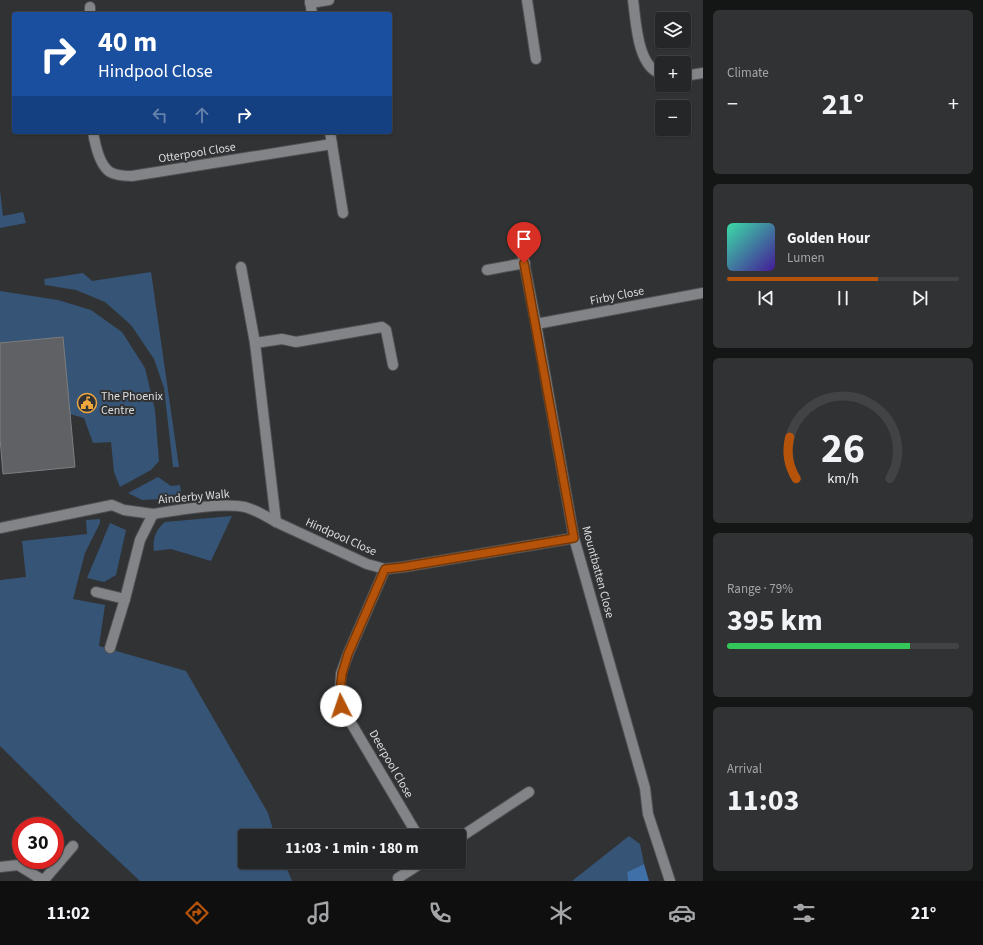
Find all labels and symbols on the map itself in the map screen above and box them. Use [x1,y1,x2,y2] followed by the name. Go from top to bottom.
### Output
[157,138,237,168] street label: Otterpool Close
[507,222,541,263] pin
[588,282,646,310] street label: Firby Close
[101,388,164,419] place label: The Phoenix Centre
[76,392,98,414] public building icon: The Phoenix Centre
[158,485,231,509] street label: Ainderby Walk
[303,514,379,560] street label: Hindpool Close
[578,524,618,620] street label: Mountbatten Close
[320,685,362,727] position arrow
[365,727,417,801] street label: Deerpool Close
[12,817,64,869] speed limit sign: 30

